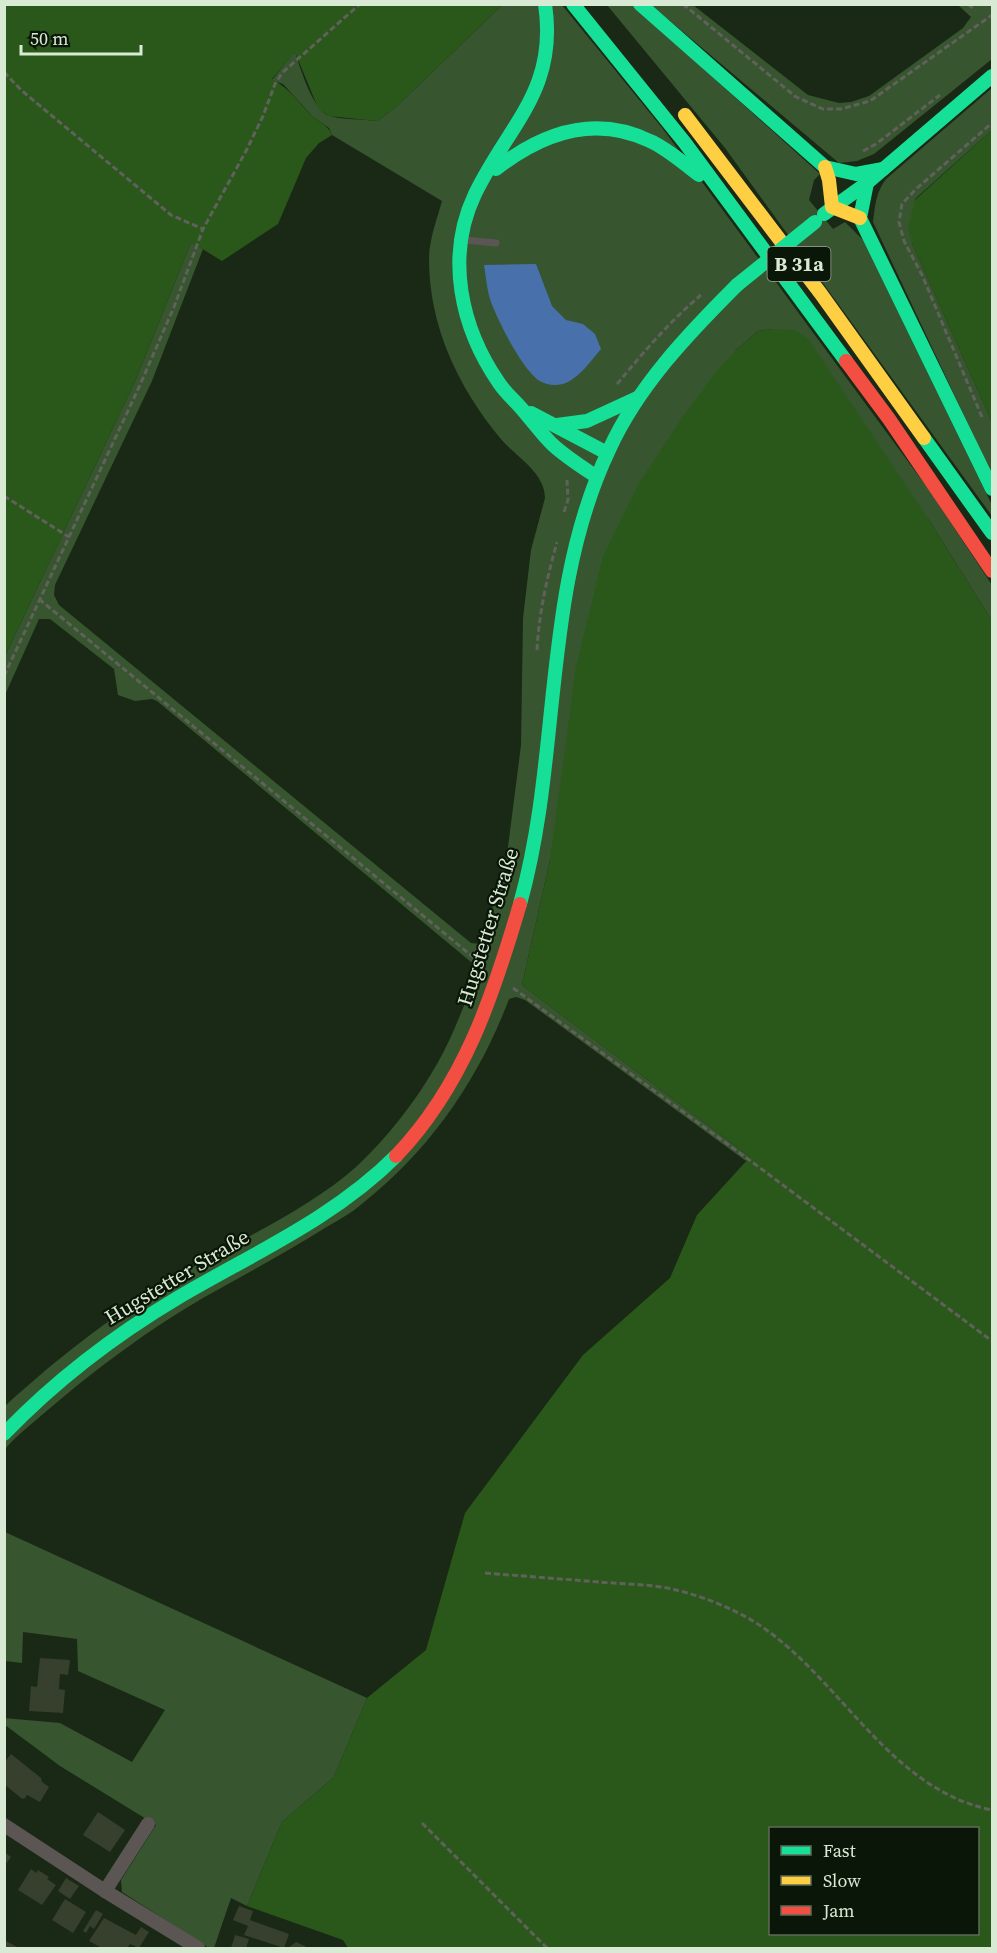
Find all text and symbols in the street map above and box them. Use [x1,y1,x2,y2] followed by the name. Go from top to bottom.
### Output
[21,18,141,56] scale bar
[30,26,68,51] text: 50 m
[768,247,830,281] road number: B 31a
[450,844,525,1009] street label: Hugstetter Straße
[99,1222,254,1331] street label: Hugstetter Straße
[769,1827,979,1935] legend
[823,1838,856,1863] text: Fast
[823,1868,861,1893] text: Slow
[822,1898,855,1923] text: Jam

